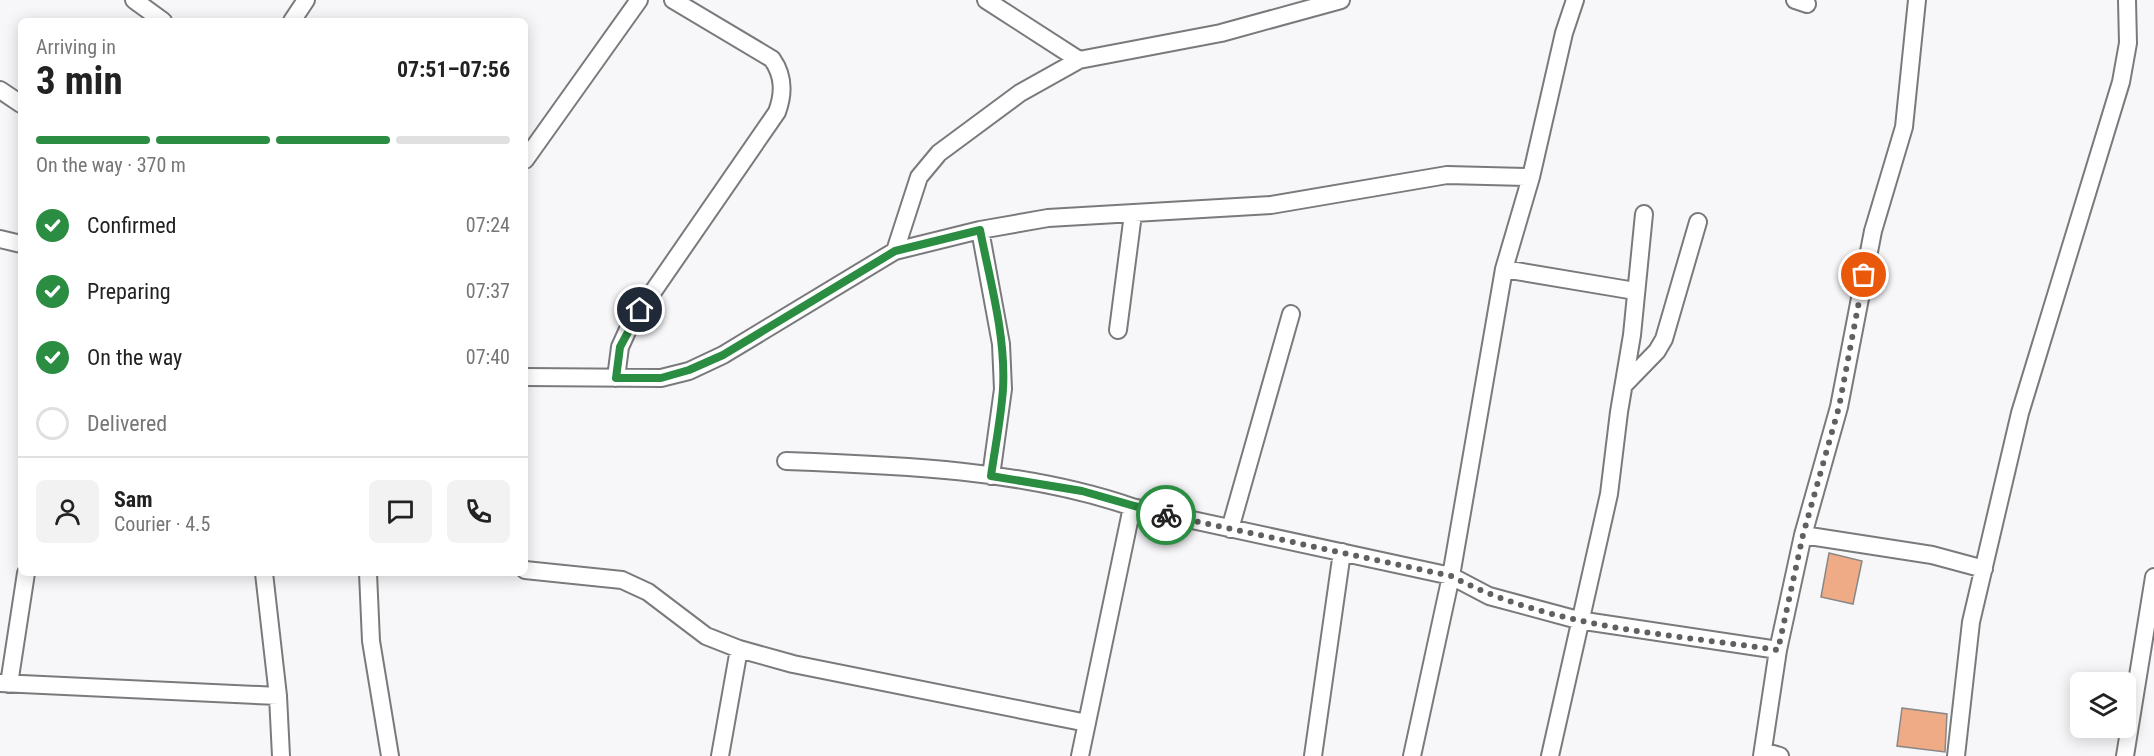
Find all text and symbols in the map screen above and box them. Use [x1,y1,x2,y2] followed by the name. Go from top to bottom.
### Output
[36,35,116,59] text: Arriving in
[397,57,510,82] text: 07:51–07:56
[36,58,123,104] text: 3 min
[36,153,186,177] text: On the way · 370 m
[36,209,69,242] icon: check
[87,213,176,238] text: Confirmed
[466,213,510,237] text: 07:24
[1838,249,1889,300] pin
[1847,258,1880,291] icon: bag
[36,275,69,308] icon: check
[87,279,171,304] text: Preparing
[466,279,510,303] text: 07:37
[614,284,665,335] pin
[623,293,656,326] icon: home
[36,341,69,374] icon: check
[87,345,182,370] text: On the way
[466,345,510,369] text: 07:40
[87,411,167,436] text: Delivered
[36,480,99,543] button: person
[369,480,432,543] button: chat
[447,480,510,543] button: phone
[1136,485,1196,545] courier
[114,487,153,512] text: Sam
[1150,499,1183,532] icon: bike
[114,512,210,536] text: Courier · 4.5
[2070,672,2136,738] map controls
[2070,672,2136,738] button: layers

